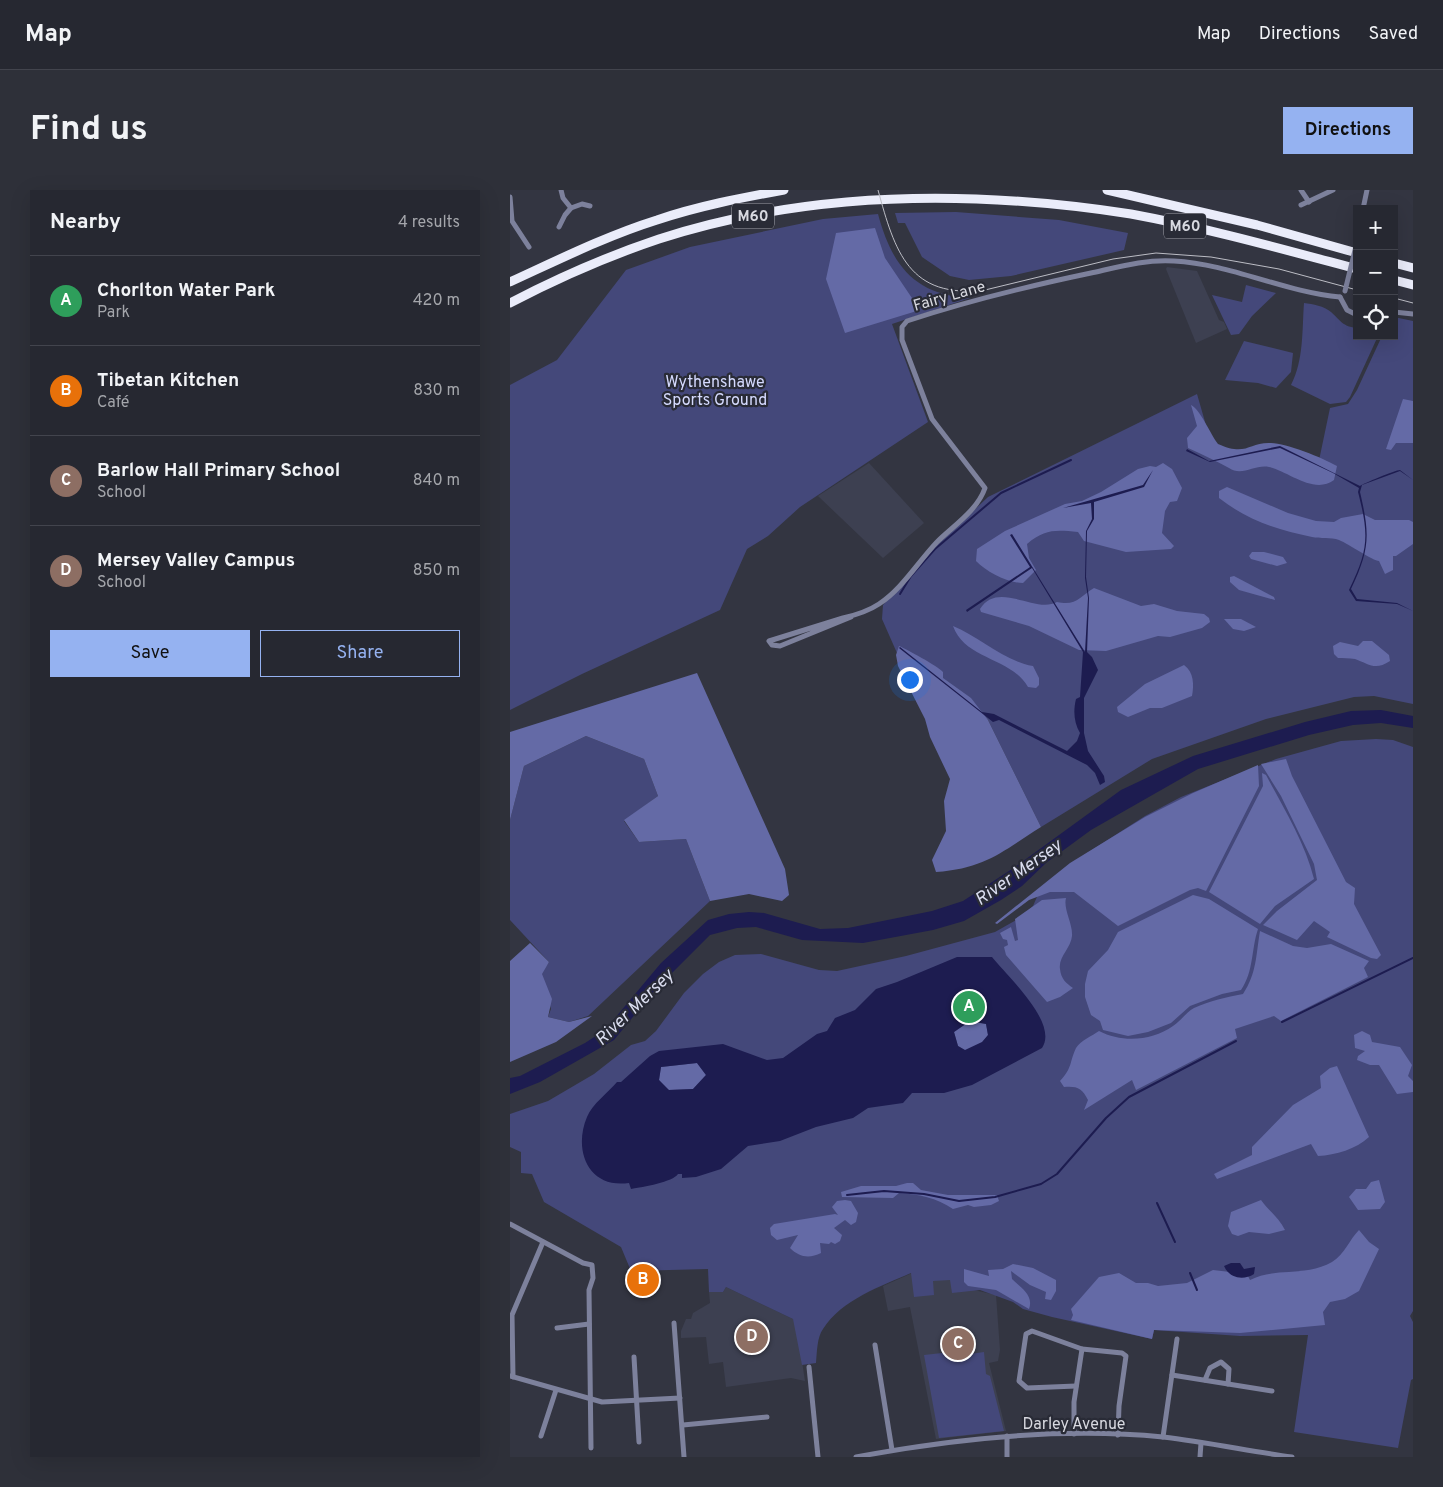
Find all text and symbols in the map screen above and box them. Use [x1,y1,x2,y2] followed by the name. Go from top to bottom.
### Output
[25,20,72,50] text: Map
[1197,23,1231,46] text: Map
[1259,23,1341,46] text: Directions
[1369,23,1418,46] text: Saved
[1283,107,1413,154] button: Directions
[30,108,148,152] text: Find us
[732,204,774,228] road number: M60
[1353,205,1398,340] map controls
[1353,205,1398,250] button: +
[50,209,121,236] text: Nearby
[398,213,460,233] text: 4 results
[1164,214,1206,238] road number: M60
[1353,250,1398,295] button: −
[911,277,988,317] street label: Fairy Lane
[97,279,275,303] text: Chorlton Water Park
[60,291,72,311] text: A
[413,291,460,311] text: 420 m
[1353,295,1398,340] button: locate
[97,303,130,323] text: Park
[97,369,239,393] text: Tibetan Kitchen
[663,373,767,411] park label: Wythenshawe Sports Ground
[60,381,72,401] text: B
[413,381,460,401] text: 830 m
[97,393,129,413] text: Café
[97,459,340,483] text: Barlow Hall Primary School
[61,471,71,491] text: C
[413,471,460,491] text: 840 m
[97,483,146,503] text: School
[97,549,295,573] text: Mersey Valley Campus
[60,561,72,581] text: D
[413,561,460,581] text: 850 m
[97,573,146,593] text: School
[50,630,250,677] button: Save
[260,630,460,677] button: Share
[897,667,923,693] your location
[971,834,1068,912] water label: River Mersey
[591,963,681,1051] water label: River Mersey
[953,988,985,1026] pin: A
[627,1261,659,1299] pin: B
[736,1318,768,1356] pin: D
[942,1325,974,1363] pin: C
[1023,1415,1125,1435] street label: Darley Avenue

